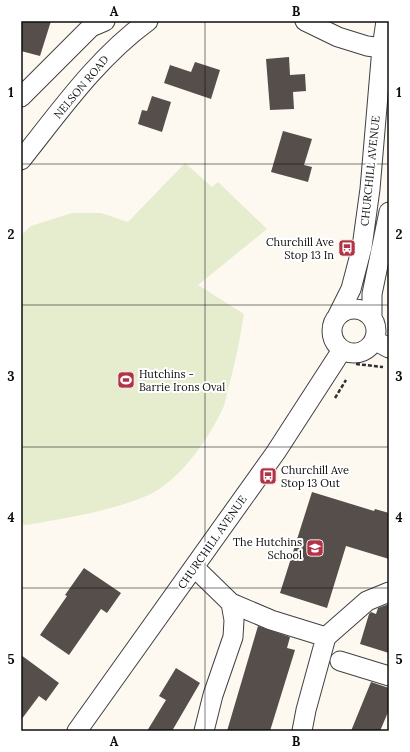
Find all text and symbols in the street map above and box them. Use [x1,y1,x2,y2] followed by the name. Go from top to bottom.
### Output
[110,3,119,20] text: A
[292,3,301,20] text: B
[50,53,112,121] street label: NELSON ROAD
[8,84,14,101] text: 1
[396,84,402,101] text: 1
[357,115,383,227] street label: CHURCHILL AVENUE
[8,226,15,243] text: 2
[396,226,403,243] text: 2
[266,235,334,262] place label: Churchill Ave Stop 13 In
[337,238,357,258] bus stop icon: Churchill Ave Stop 13 In
[139,367,225,394] place label: Hutchins - Barrie Irons Oval
[7,368,15,385] text: 3
[395,368,403,385] text: 3
[116,370,136,390] sports icon: Hutchins - Barrie Irons Oval
[281,463,349,490] place label: Churchill Ave Stop 13 Out
[258,466,278,486] bus stop icon: Churchill Ave Stop 13 Out
[174,492,250,591] street label: CHURCHILL AVENUE
[7,509,15,526] text: 4
[395,509,403,526] text: 4
[233,535,302,562] place label: The Hutchins School
[305,538,325,558] school or university icon: The Hutchins School
[7,651,15,668] text: 5
[395,651,403,668] text: 5
[110,733,119,750] text: A
[292,733,301,750] text: B

